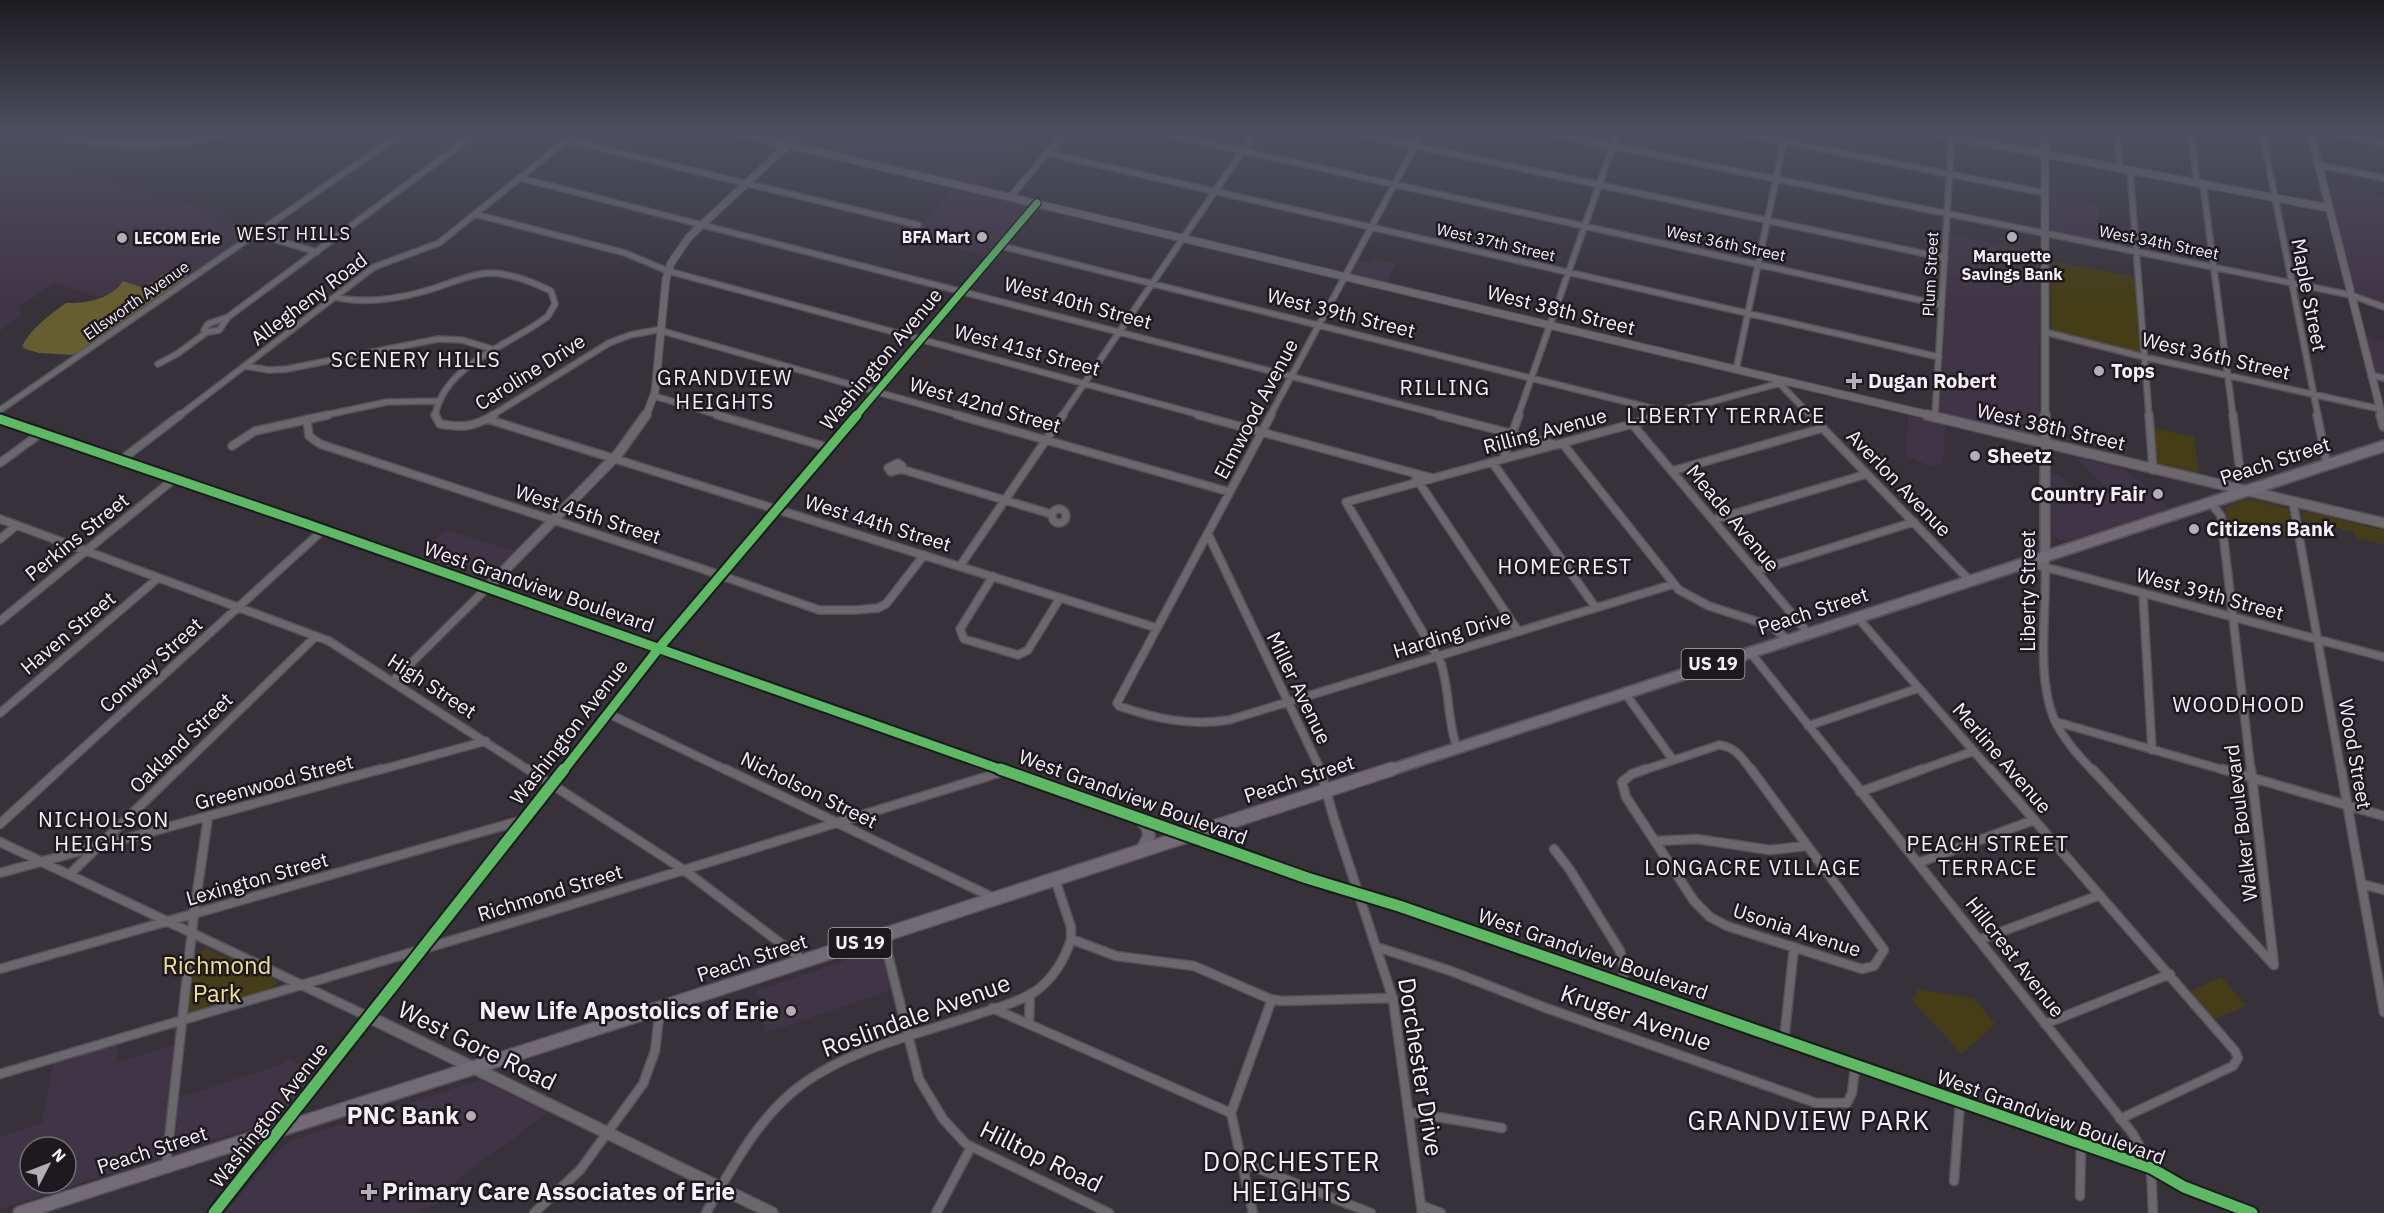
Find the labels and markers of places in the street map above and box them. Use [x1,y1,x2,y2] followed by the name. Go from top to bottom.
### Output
[902,227,970,247] place label: BFA Mart
[134,228,220,248] place label: LECOM Erie
[975,230,989,244] marker: BFA Mart
[2005,230,2019,244] marker: Marquette Savings Bank
[115,231,129,245] marker: LECOM Erie
[1962,246,2063,284] place label: Marquette Savings Bank
[2111,357,2155,384] place label: Tops
[2092,364,2106,378] marker: Tops
[1868,367,1997,394] place label: Dugan Robert
[1845,372,1863,390] marker: Dugan Robert
[1987,442,2052,469] place label: Sheetz
[1968,449,1982,463] marker: Sheetz
[2031,480,2146,507] place label: Country Fair
[2151,487,2165,501] marker: Country Fair
[2206,515,2335,542] place label: Citizens Bank
[2187,522,2201,536] marker: Citizens Bank
[479,994,779,1026] place label: New Life Apostolics of Erie
[784,1004,798,1018] marker: New Life Apostolics of Erie
[347,1099,459,1131] place label: PNC Bank
[464,1109,478,1123] marker: PNC Bank
[382,1175,735,1207] place label: Primary Care Associates of Erie
[360,1183,378,1201] marker: Primary Care Associates of Erie

